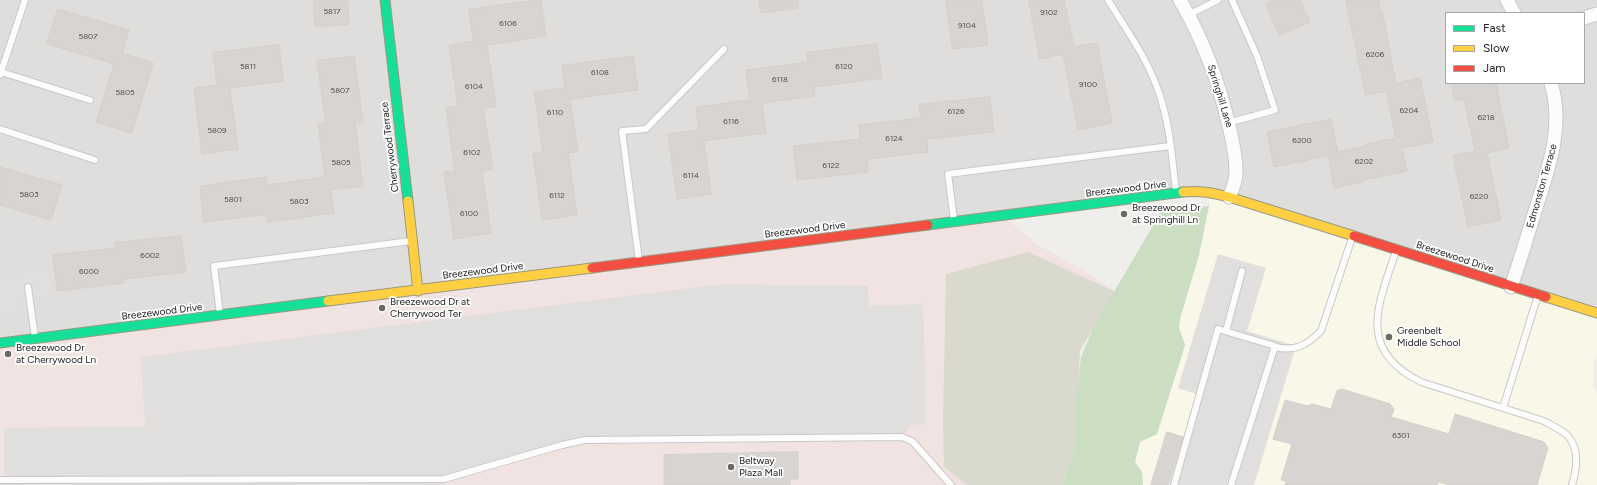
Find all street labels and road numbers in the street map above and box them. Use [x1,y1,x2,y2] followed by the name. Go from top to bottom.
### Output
[1205,63,1235,129] street label: Springhill Lane
[378,101,402,193] street label: Cherrywood Terrace
[1524,143,1560,229] street label: Edmonston Terrace
[1085,178,1167,200] street label: Breezewood Drive
[764,219,846,241] street label: Breezewood Drive
[1414,239,1496,275] street label: Breezewood Drive
[442,260,524,282] street label: Breezewood Drive
[121,301,203,323] street label: Breezewood Drive

